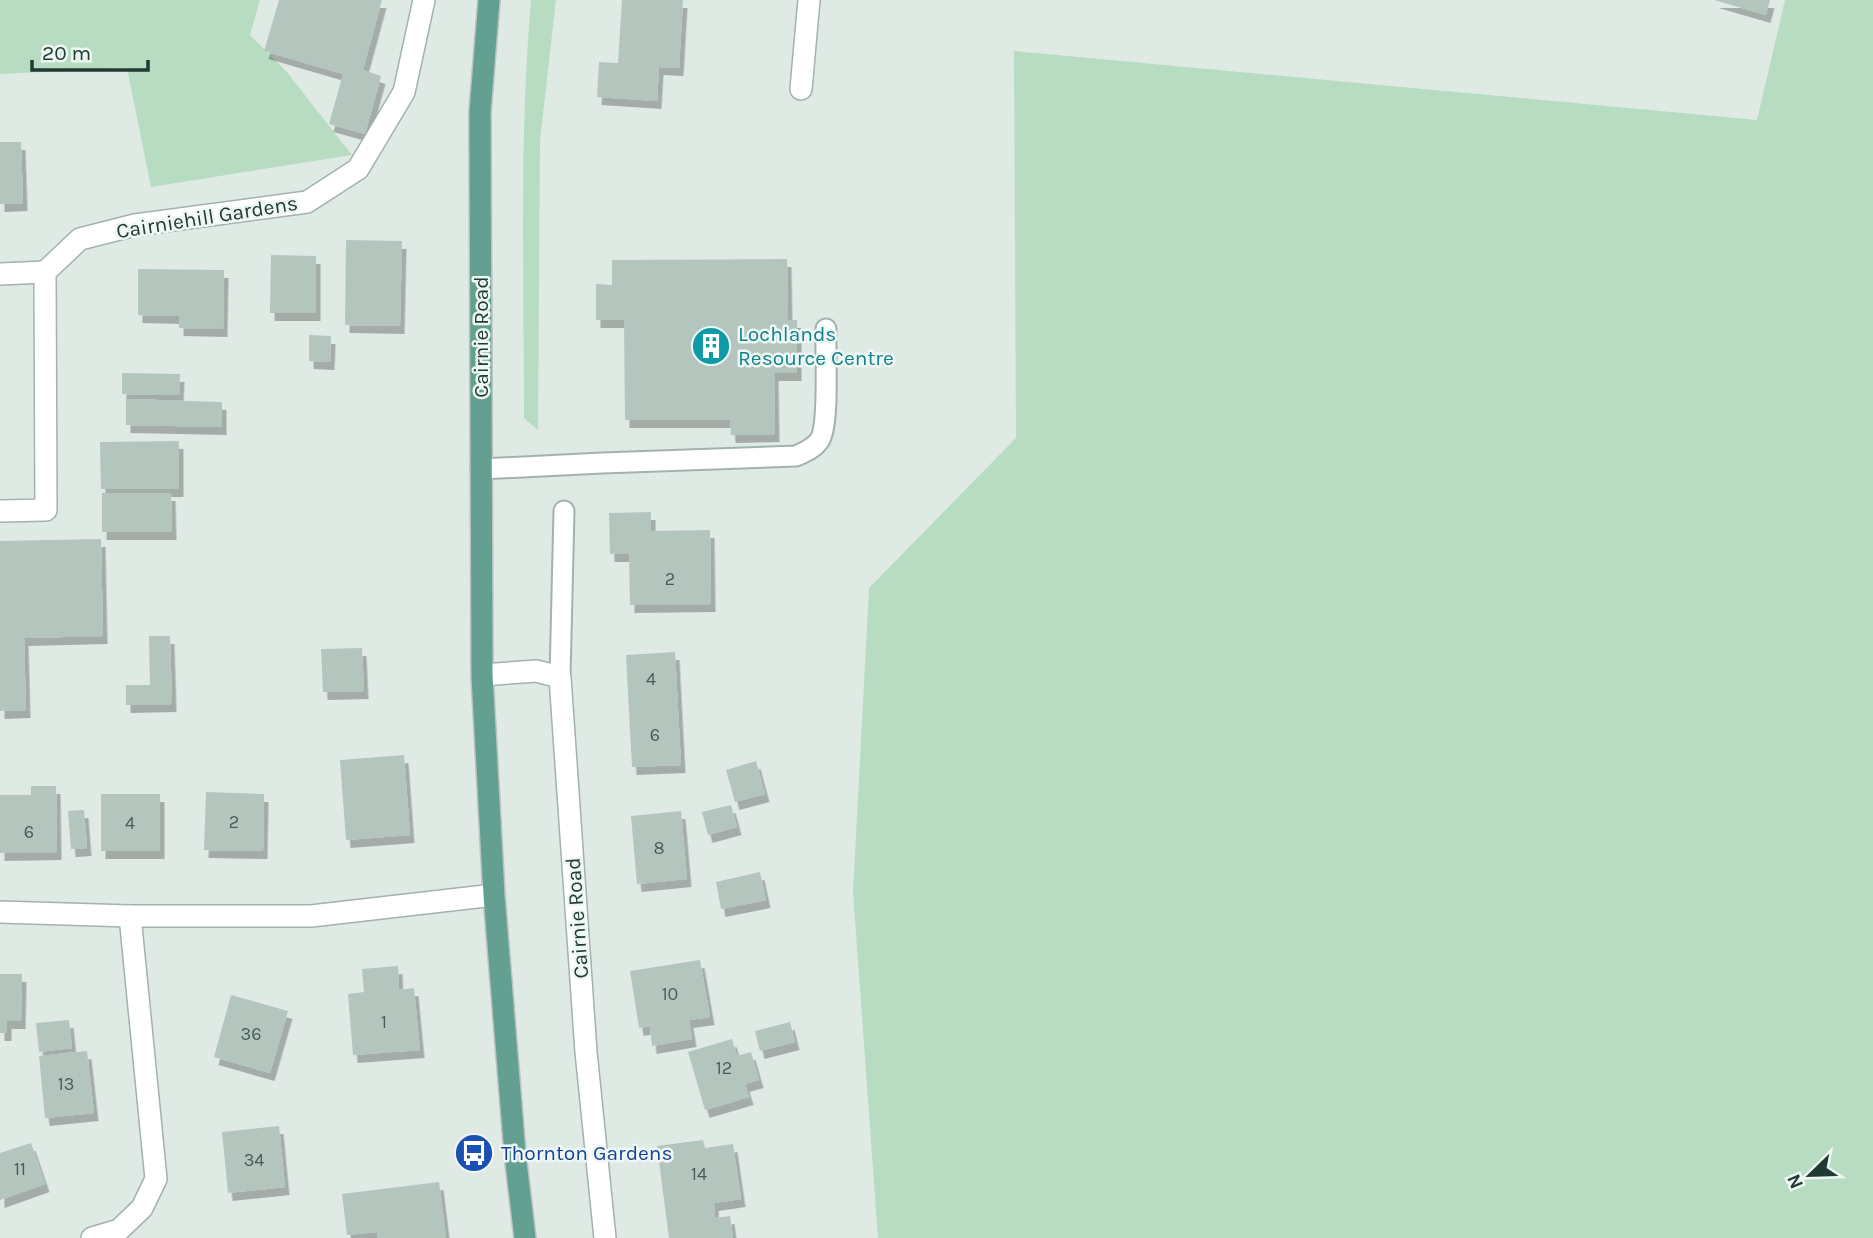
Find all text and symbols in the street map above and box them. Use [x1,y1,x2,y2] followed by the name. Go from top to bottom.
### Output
[32,28,147,72] scale bar
[42,41,91,65] text: 20 m
[115,191,299,243] street label: Cairniehill Gardens
[469,276,493,398] street label: Cairnie Road
[738,322,894,370] place label: Lochlands Resource Centre
[690,325,732,367] building icon: Lochlands Resource Centre
[665,568,675,590] house number: 2
[646,668,656,690] house number: 4
[650,724,660,746] house number: 6
[229,811,239,833] house number: 2
[125,812,135,834] house number: 4
[24,821,34,843] house number: 6
[653,837,665,859] house number: 8
[561,857,593,979] street label: Cairnie Road
[662,983,678,1005] house number: 10
[381,1011,387,1033] house number: 1
[241,1023,261,1045] house number: 36
[716,1057,732,1079] house number: 12
[58,1073,74,1095] house number: 13
[453,1132,495,1174] bus stop icon: Thornton Gardens
[1775,1140,1845,1210] north arrow
[501,1141,673,1165] place label: Thornton Gardens
[244,1149,264,1171] house number: 34
[14,1158,26,1180] house number: 11
[691,1163,707,1185] house number: 14
[1782,1171,1808,1192] text: N

